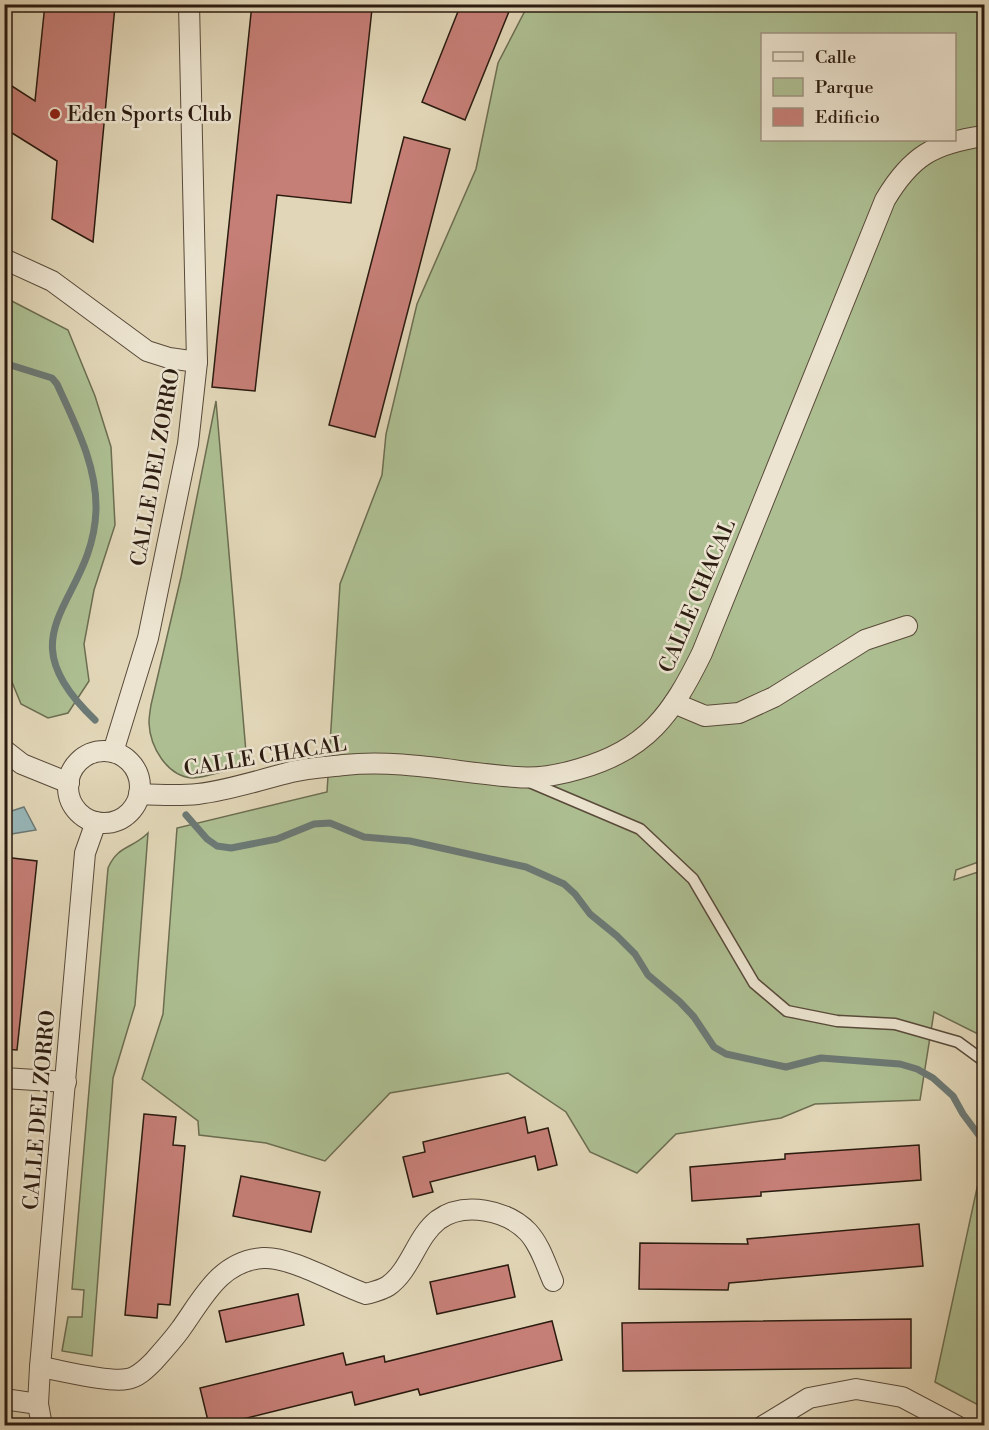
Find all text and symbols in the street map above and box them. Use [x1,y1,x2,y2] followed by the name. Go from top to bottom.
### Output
[761,33,956,141] legend
[815,46,856,69] text: Calle
[815,76,874,99] text: Parque
[67,102,232,128] place label: Eden Sports Club
[815,106,880,129] text: Edificio
[48,107,62,121] marker: Eden Sports Club
[126,366,186,568] street label: CALLE DEL ZORRO
[654,516,742,677] street label: CALLE CHACAL
[182,731,348,783] street label: CALLE CHACAL
[18,1009,62,1211] street label: CALLE DEL ZORRO

